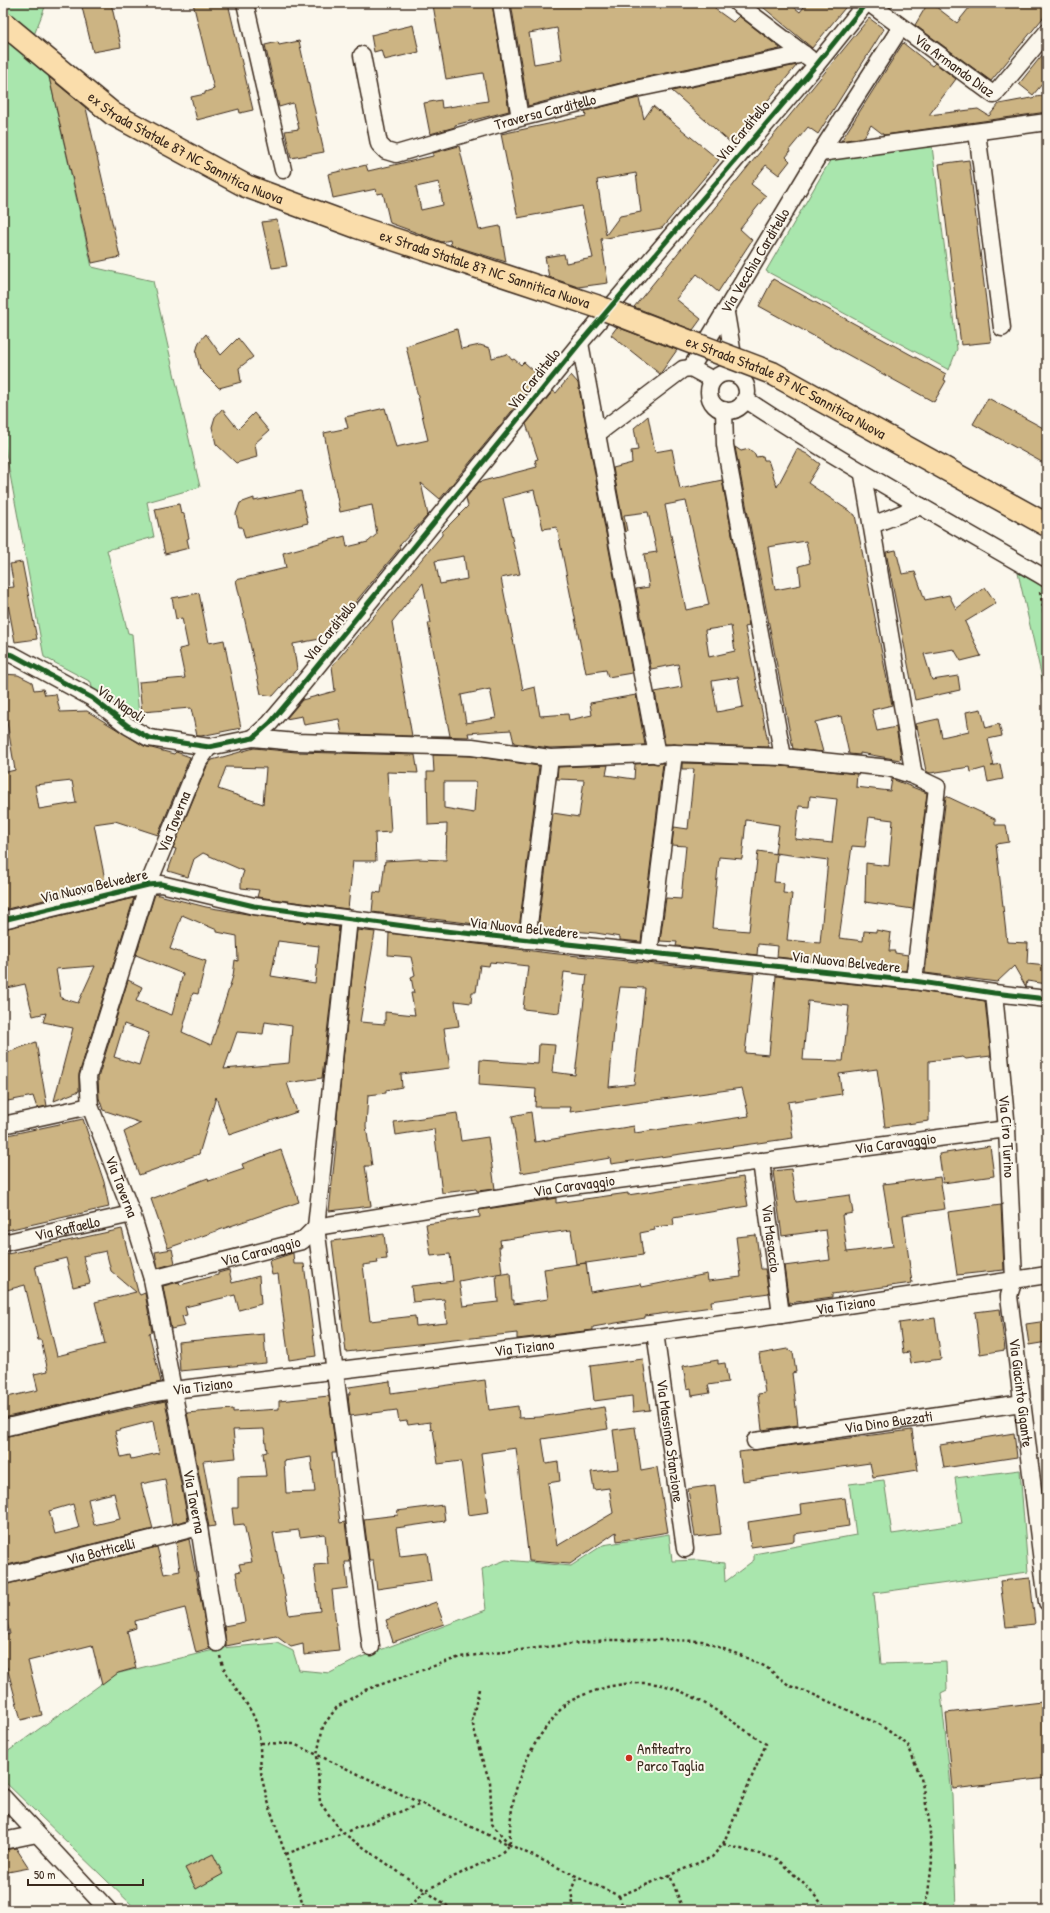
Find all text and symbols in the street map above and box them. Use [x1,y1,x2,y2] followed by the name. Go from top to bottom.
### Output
[910,29,1000,102] street label: Via Armando Diaz
[84,87,287,209] street label: ex Strada Statale 87 NC Sannitica Nuova
[492,88,598,135] street label: Traversa Carditello
[711,96,774,166] street label: Via Carditello
[715,204,795,317] street label: Via Vecchia Carditello
[377,224,593,313] street label: ex Strada Statale 87 NC Sannitica Nuova
[683,330,890,444] street label: ex Strada Statale 87 NC Sannitica Nuova
[502,343,565,414] street label: Via Carditello
[298,595,361,666] street label: Via Carditello
[93,680,150,728] street label: Via Napoli
[152,788,195,856] street label: Via Taverna
[38,863,150,908] street label: Via Nuova Belvedere
[468,911,580,944] street label: Via Nuova Belvedere
[790,945,902,978] street label: Via Nuova Belvedere
[994,1094,1020,1178] street label: Via Ciro Turino
[854,1127,937,1159] street label: Via Caravaggio
[100,1153,143,1220] street label: Via Taverna
[532,1169,616,1202] street label: Via Caravaggio
[757,1203,786,1274] street label: Via Masaccio
[33,1211,102,1246] street label: Via Raffaello
[218,1231,303,1271] street label: Via Caravaggio
[814,1290,877,1320] street label: Via Tiziano
[493,1333,555,1361] street label: Via Tiziano
[1004,1337,1039,1448] street label: Via Giacinto Gigante
[171,1372,234,1400] street label: Via Tiziano
[652,1378,689,1504] street label: Via Massimo Stanzione
[843,1405,934,1438] street label: Via Dino Buzzati
[178,1468,211,1535] street label: Via Taverna
[64,1532,137,1570] street label: Via Botticelli
[637,1738,704,1776] place label: Anfiteatro Parco Taglia
[624,1753,634,1763] marker: Anfiteatro Parco Taglia
[28,1861,143,1887] scale bar
[34,1866,55,1883] text: 50 m

